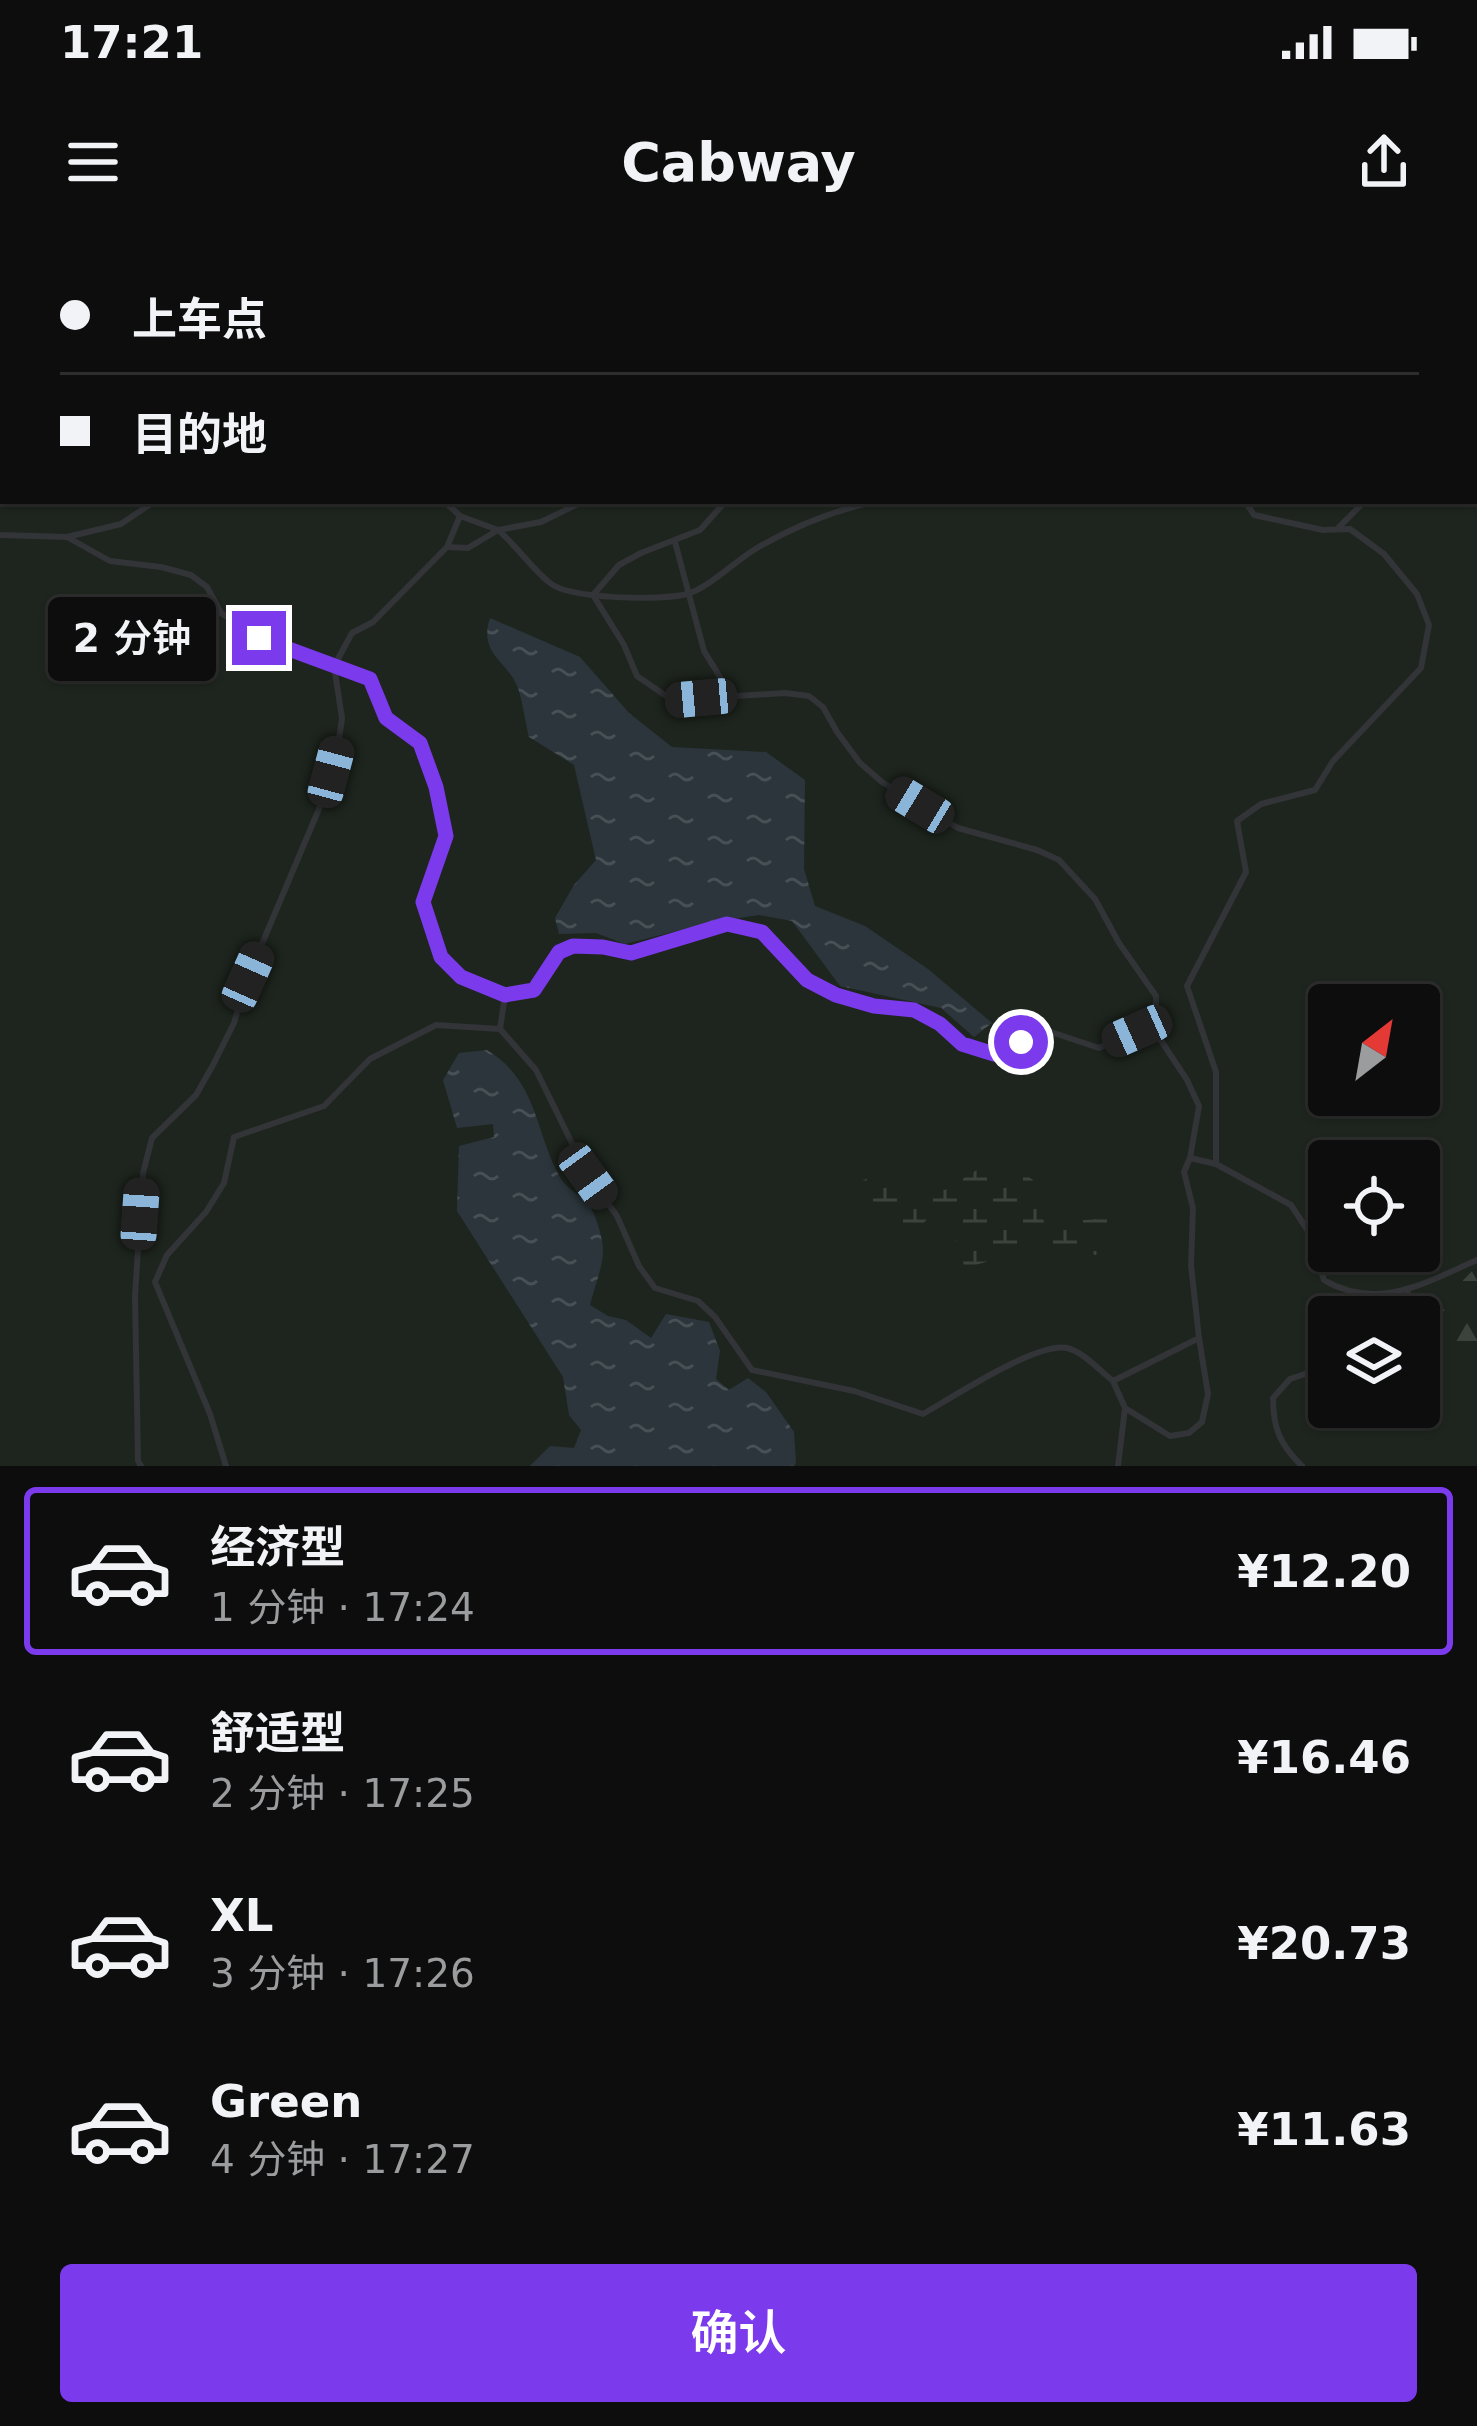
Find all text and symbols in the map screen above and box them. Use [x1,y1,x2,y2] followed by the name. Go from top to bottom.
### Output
[60,16,203,69] text: 17:21
[60,129,126,195] icon: menu
[1351,129,1417,195] icon: share
[621,131,856,194] text: Cabway
[132,293,267,346] text: 上车点
[132,408,267,461] text: 目的地
[49,596,217,680] callout: 2 分钟
[232,611,286,665] route end
[73,616,191,661] text: 2 分钟
[664,677,738,719] car
[304,733,358,811] car
[880,771,960,839] car
[217,937,279,1017] car
[1308,984,1440,1116] north arrow
[1308,984,1440,1428] map controls
[1097,1000,1177,1062] car
[994,1015,1048,1069] route start
[552,1136,624,1216] car
[1308,1140,1440,1272] button: locate
[120,1177,160,1251] car
[1308,1296,1440,1428] button: layers
[66,1517,174,1625] icon: car
[210,1521,345,1574] text: 经济型
[1237,1545,1411,1598] text: ¥12.20
[210,1585,475,1630] text: 1 分钟 · 17:24
[66,1703,174,1811] icon: car
[210,1707,345,1760] text: 舒适型
[1237,1731,1411,1784] text: ¥16.46
[210,1771,475,1816] text: 2 分钟 · 17:25
[66,1889,174,1997] icon: car
[210,1889,273,1942] text: XL
[1237,1917,1411,1970] text: ¥20.73
[210,1951,475,1996] text: 3 分钟 · 17:26
[66,2075,174,2183] icon: car
[210,2075,362,2128] text: Green
[1237,2103,1411,2156] text: ¥11.63
[210,2137,475,2182] text: 4 分钟 · 17:27
[60,2264,1417,2402] button: 确认

